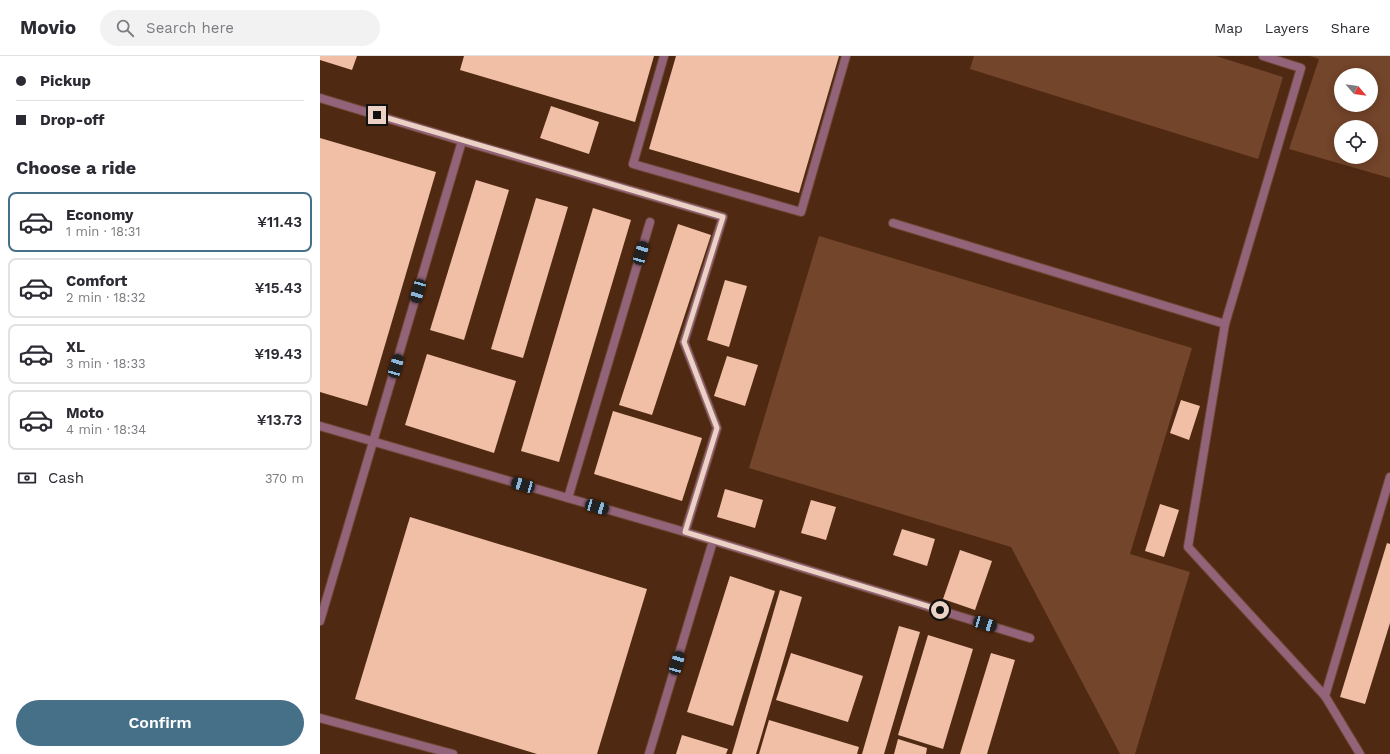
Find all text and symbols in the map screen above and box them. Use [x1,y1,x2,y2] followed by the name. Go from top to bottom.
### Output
[100,10,380,46] search box
[20,16,76,39] text: Movio
[114,17,136,39] icon: search
[146,19,234,37] text: Search here
[1214,20,1243,36] text: Map
[1265,20,1309,36] text: Layers
[1331,20,1370,36] text: Share
[1334,68,1378,112] north arrow
[1334,68,1378,164] map controls
[40,72,91,90] text: Pickup
[368,106,386,124] route end
[40,111,105,129] text: Drop-off
[1334,120,1378,164] button: locate
[16,157,136,178] text: Choose a ride
[18,204,54,240] icon: car
[66,206,133,224] text: Economy
[257,213,302,231] text: ¥11.43
[66,224,141,239] text: 1 min · 18:31
[632,240,650,266] car
[18,270,54,306] icon: car
[66,272,127,290] text: Comfort
[409,278,427,304] car
[255,279,302,297] text: ¥15.43
[66,290,146,305] text: 2 min · 18:32
[18,336,54,372] icon: car
[66,338,85,356] text: XL
[254,345,302,363] text: ¥19.43
[387,353,405,379] car
[66,356,146,371] text: 3 min · 18:33
[18,402,54,438] icon: car
[66,404,104,422] text: Moto
[257,411,302,429] text: ¥13.73
[66,422,146,437] text: 4 min · 18:34
[16,467,38,489] icon: cash
[48,469,84,487] text: Cash
[265,471,304,486] text: 370 m
[510,476,536,494] car
[584,498,610,516] car
[931,601,949,619] route start
[972,615,998,633] car
[668,650,686,676] car
[16,700,304,746] button: Confirm

